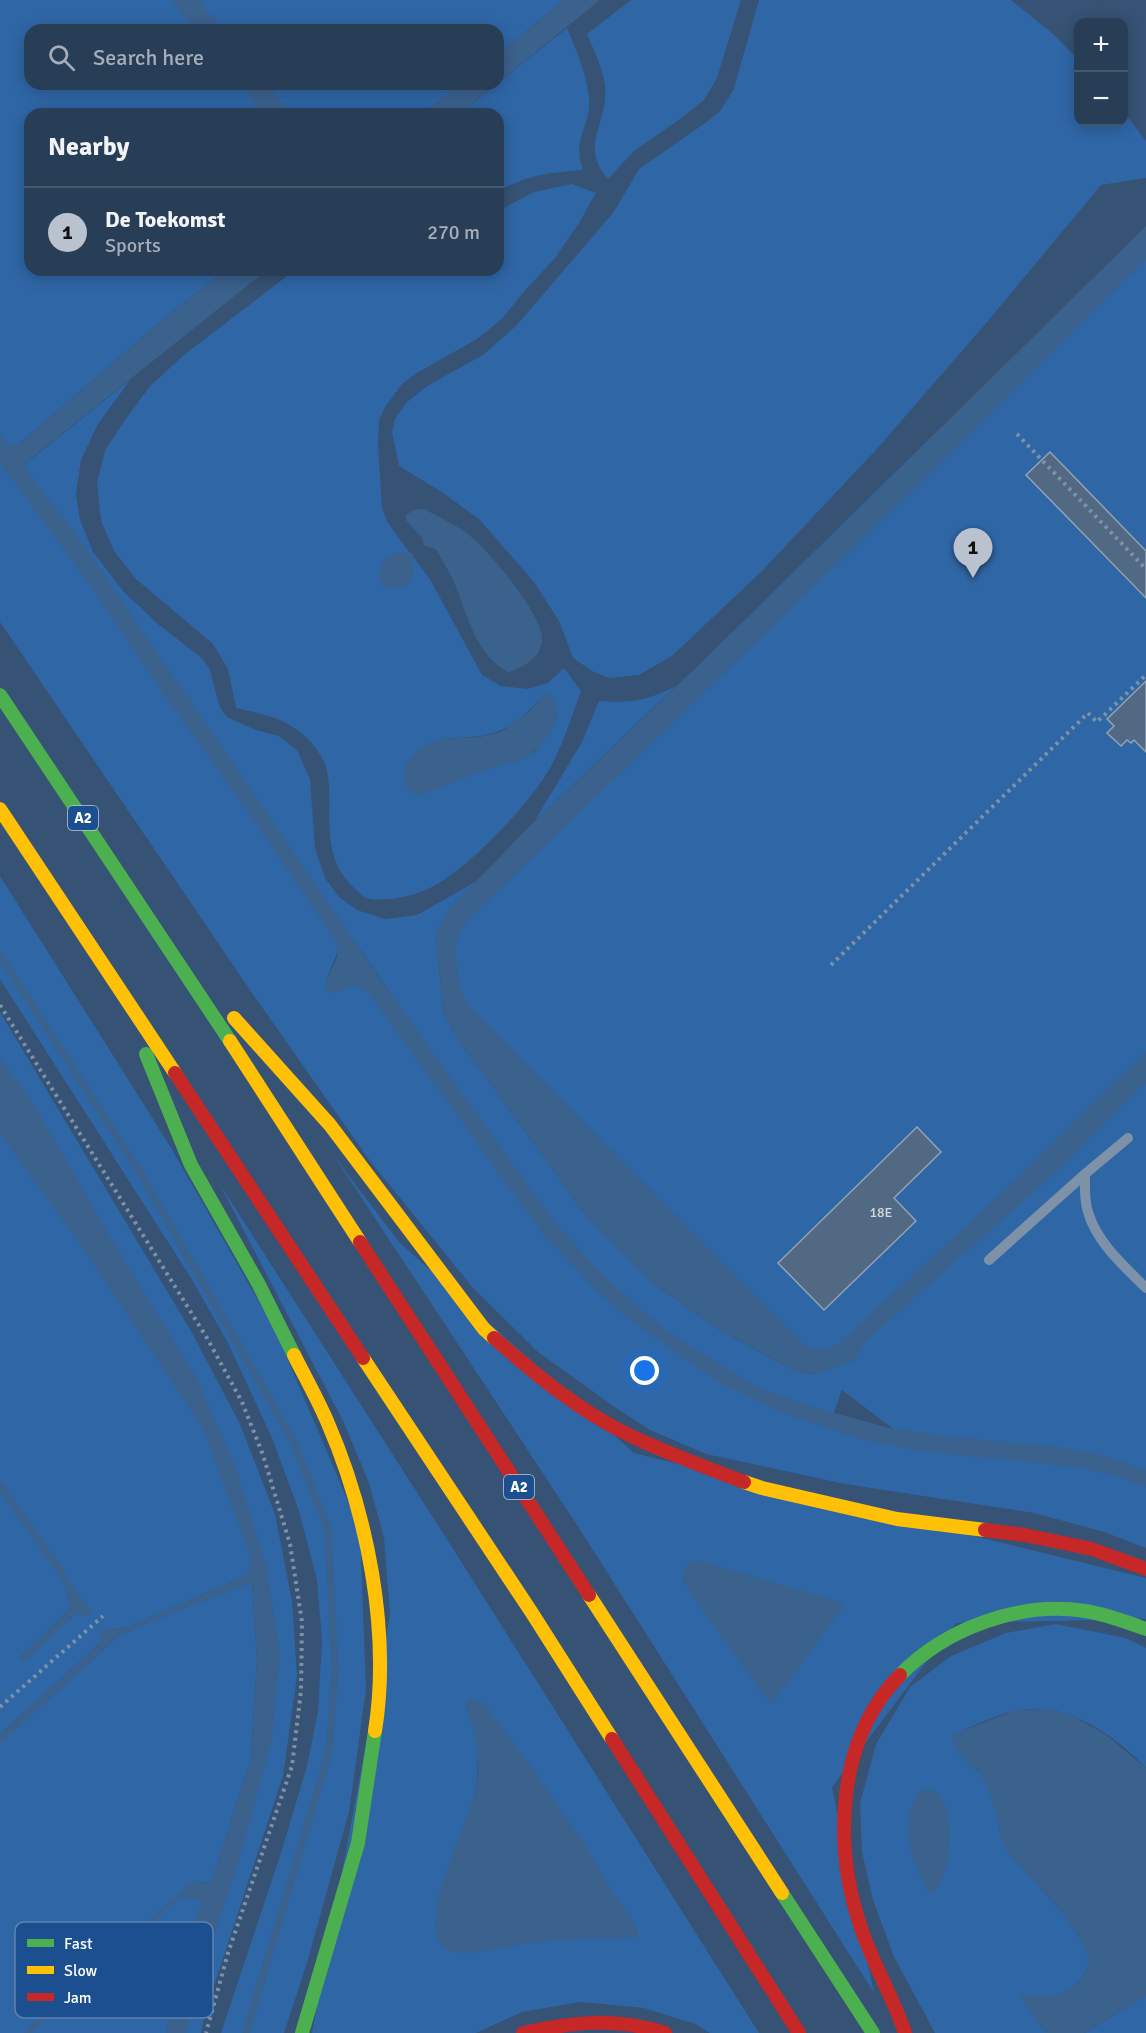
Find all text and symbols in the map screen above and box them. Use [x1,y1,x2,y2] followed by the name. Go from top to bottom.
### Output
[1074,18,1128,126] map controls
[1074,18,1128,72] button: +
[24,24,504,90] search box
[45,41,78,74] icon: search
[93,44,204,71] text: Search here
[1074,72,1128,126] button: −
[48,131,129,163] text: Nearby
[105,206,226,233] text: De Toekomst
[62,220,73,245] text: 1
[427,220,480,245] text: 270 m
[105,233,161,258] text: Sports
[954,528,992,578] pin: 1
[68,806,98,830] road number: A2
[869,1204,893,1221] house number: 18E
[630,1356,659,1385] your location
[504,1475,534,1499] road number: A2
[15,1922,213,2018] legend
[64,1934,93,1954] text: Fast
[64,1961,98,1981] text: Slow
[64,1988,92,2008] text: Jam

